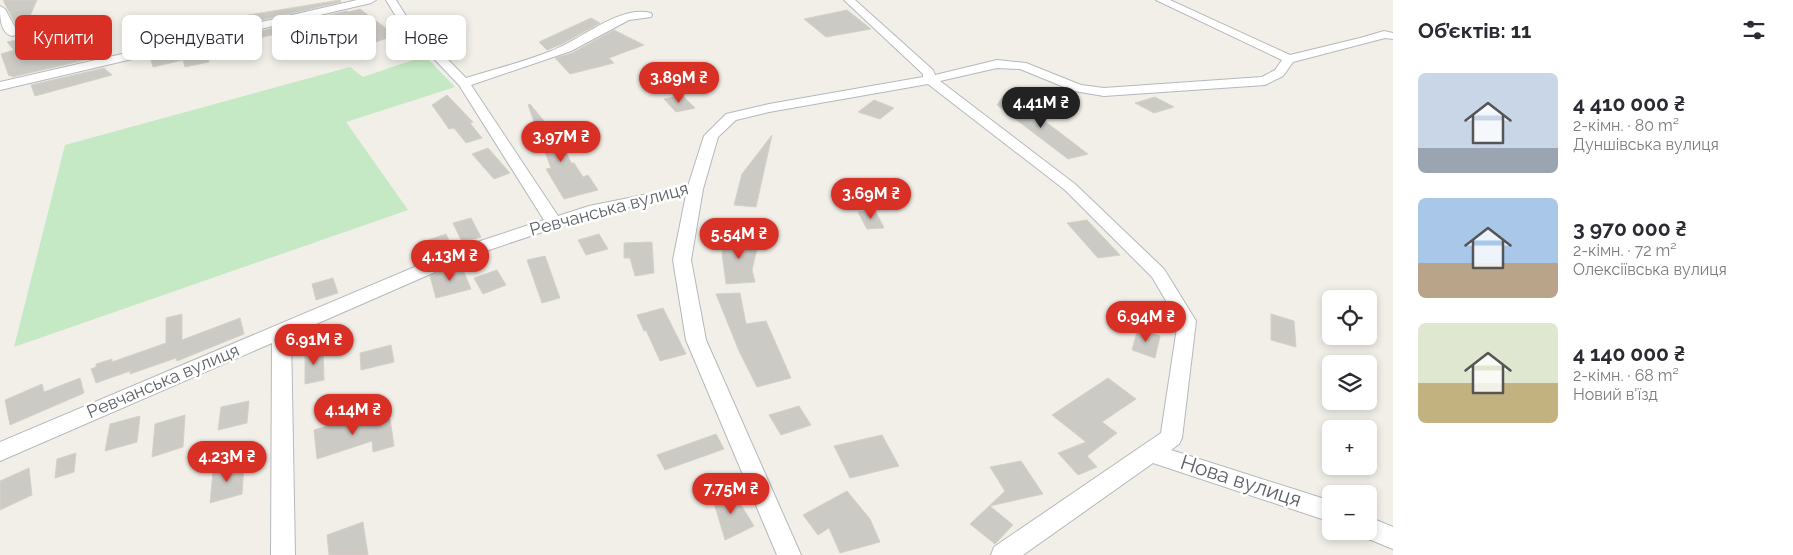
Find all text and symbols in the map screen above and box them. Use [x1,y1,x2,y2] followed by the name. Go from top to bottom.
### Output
[15,15,112,60] chip: Купити
[122,15,262,60] chip: Орендувати
[272,15,376,60] chip: Фільтри
[386,15,466,60] chip: Нове
[1740,16,1768,44] icon: filters
[1418,18,1531,43] text: Об’єктів: 11
[633,62,725,104] pin: 3.89M ₴
[650,68,708,87] text: 3.89M ₴
[995,86,1087,129] pin: 4.41M ₴
[1573,91,1685,116] text: 4 410 000 ₴
[1013,93,1069,112] text: 4.41M ₴
[1458,93,1518,153] icon: home
[1573,116,1679,135] text: 2-кімн. · 80 m²
[515,120,607,163] pin: 3.97M ₴
[532,127,590,146] text: 3.97M ₴
[1573,135,1719,154] text: Дуншівська вулиця
[527,177,691,240] street label: Ревчанська вулиця
[825,178,917,220] pin: 3.69M ₴
[842,184,900,203] text: 3.69M ₴
[1573,216,1687,241] text: 3 970 000 ₴
[693,218,785,260] pin: 5.54M ₴
[1458,218,1518,278] icon: home
[711,224,767,243] text: 5.54M ₴
[404,240,496,282] pin: 4.13M ₴
[1573,241,1677,260] text: 2-кімн. · 72 m²
[422,246,478,265] text: 4.13M ₴
[1573,260,1727,279] text: Олексіївська вулиця
[1322,290,1377,540] map controls
[1322,290,1377,345] button: locate
[1100,300,1192,343] pin: 6.94M ₴
[1117,307,1175,326] text: 6.94M ₴
[268,324,360,366] pin: 6.91M ₴
[286,330,342,349] text: 6.91M ₴
[83,339,242,422] street label: Ревчанська вулиця
[1573,341,1685,366] text: 4 140 000 ₴
[1458,343,1518,403] icon: home
[1322,355,1377,410] button: layers
[1573,366,1679,385] text: 2-кімн. · 68 m²
[1573,385,1658,404] text: Новий в'їзд
[307,394,399,436] pin: 4.14M ₴
[325,400,381,419] text: 4.14M ₴
[1322,420,1377,475] button: +
[181,440,273,483] pin: 4.23M ₴
[199,447,255,466] text: 4.23M ₴
[1177,449,1305,512] street label: Нова вулиця
[685,472,777,515] pin: 7.75M ₴
[703,479,759,498] text: 7.75M ₴
[1322,485,1377,540] button: −

